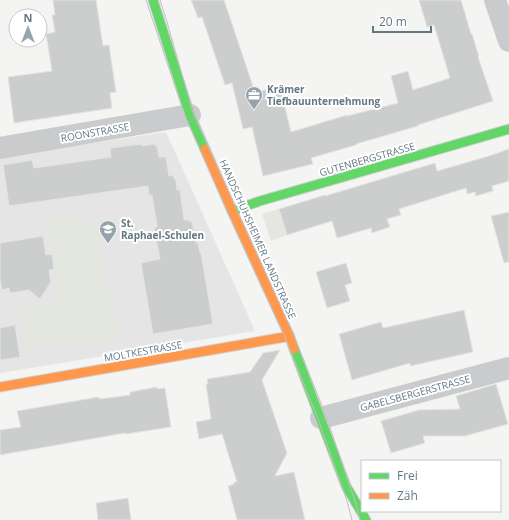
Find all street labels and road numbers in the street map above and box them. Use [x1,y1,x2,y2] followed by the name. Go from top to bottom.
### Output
[60,119,130,145] street label: ROONSTRASSE
[318,139,416,179] street label: GUTENBERGSTRASSE
[216,157,300,321] street label: HANDSCHUHSHEIMER LANDSTRASSE
[103,337,183,365] street label: MOLTKESTRASSE
[358,372,472,414] street label: GABELSBERGERSTRASSE

